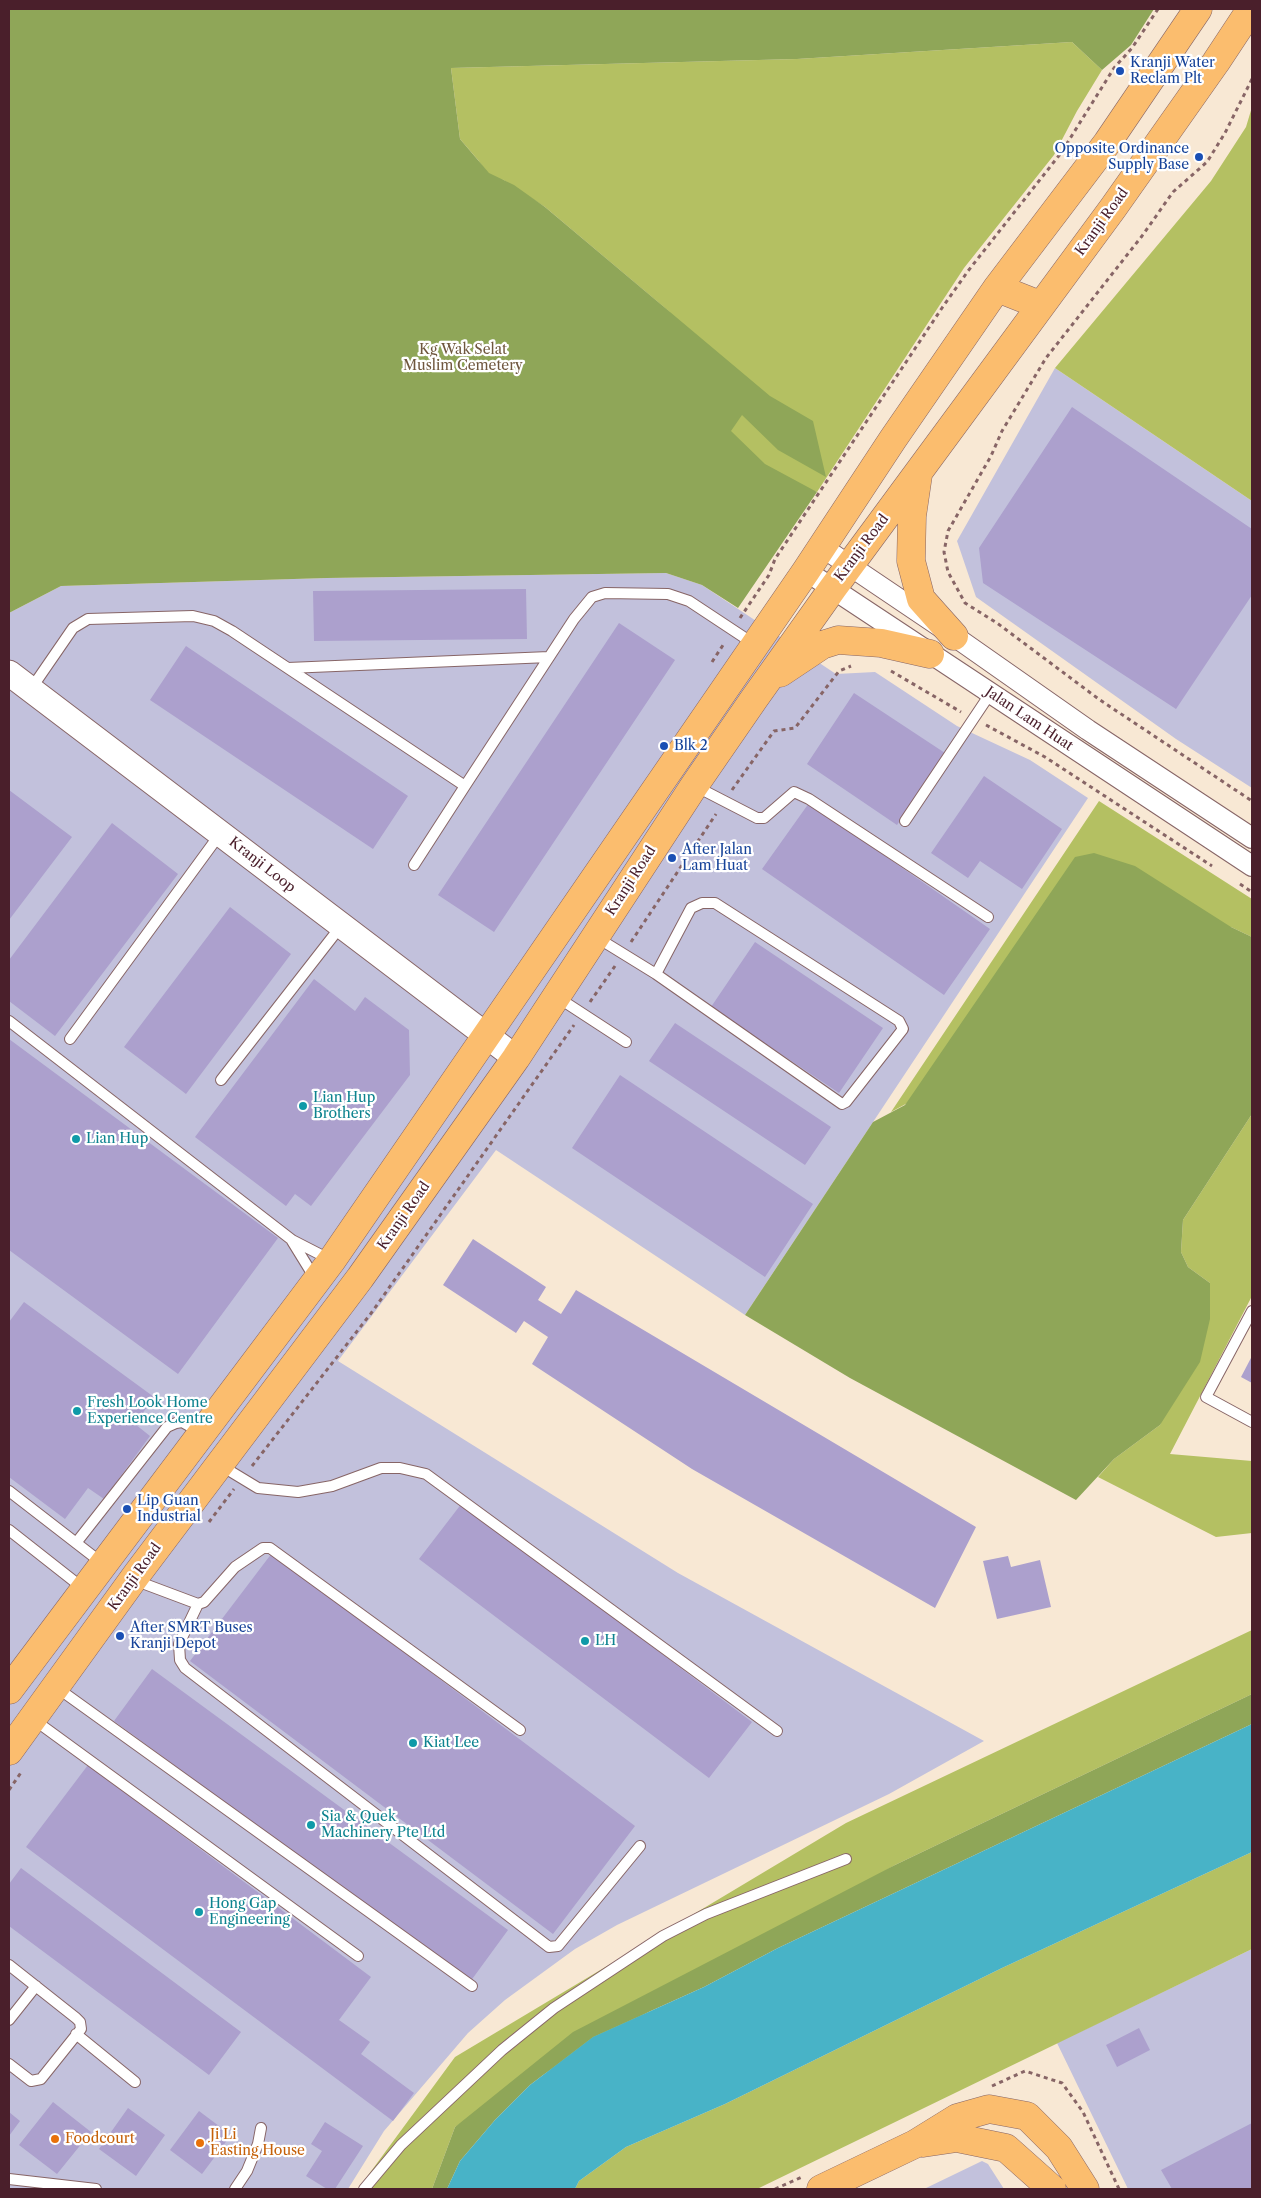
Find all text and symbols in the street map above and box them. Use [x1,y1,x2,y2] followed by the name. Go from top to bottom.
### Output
[1130,55,1215,88] place label: Kranji Water Reclam Plt
[1114,65,1126,77] marker: Kranji Water Reclam Plt
[1054,141,1189,174] place label: Opposite Ordinance Supply Base
[1193,151,1205,163] marker: Opposite Ordinance Supply Base
[1072,185,1132,259] street label: Kranji Road
[403,342,523,374] park label: Kg Wak Selat Muslim Cemetery
[831,511,893,585] street label: Kranji Road
[982,683,1076,755] street label: Jalan Lam Huat
[674,738,708,754] place label: Blk 2
[658,740,670,752] marker: Blk 2
[225,834,299,896] street label: Kranji Loop
[682,842,752,874] place label: After Jalan Lam Huat
[602,843,660,919] street label: Kranji Road
[666,852,678,864] marker: After Jalan Lam Huat
[313,1090,375,1122] place label: Lian Hup Brothers
[297,1100,309,1112] marker: Lian Hup Brothers
[86,1131,148,1147] place label: Lian Hup
[70,1133,82,1145] marker: Lian Hup
[374,1179,434,1253] street label: Kranji Road
[87,1395,213,1428] place label: Fresh Look Home Experience Centre
[71,1405,83,1417] marker: Fresh Look Home Experience Centre
[137,1493,201,1525] place label: Lip Guan Industrial
[121,1503,133,1515] marker: Lip Guan Industrial
[105,1540,165,1614] street label: Kranji Road
[130,1620,253,1652] place label: After SMRT Buses Kranji Depot
[114,1630,126,1642] marker: After SMRT Buses Kranji Depot
[595,1633,616,1649] place label: LH
[579,1635,591,1647] marker: LH
[423,1735,479,1751] place label: Kiat Lee
[407,1737,419,1749] marker: Kiat Lee
[321,1809,445,1841] place label: Sia & Quek Machinery Pte Ltd
[305,1819,317,1831] marker: Sia & Quek Machinery Pte Ltd
[209,1896,290,1928] place label: Hong Gap Engineering
[193,1906,205,1918] marker: Hong Gap Engineering
[210,2127,305,2160] place label: Ji Li Easting House
[65,2131,135,2147] place label: Foodcourt
[49,2133,61,2145] marker: Foodcourt
[194,2137,206,2149] marker: Ji Li Easting House

